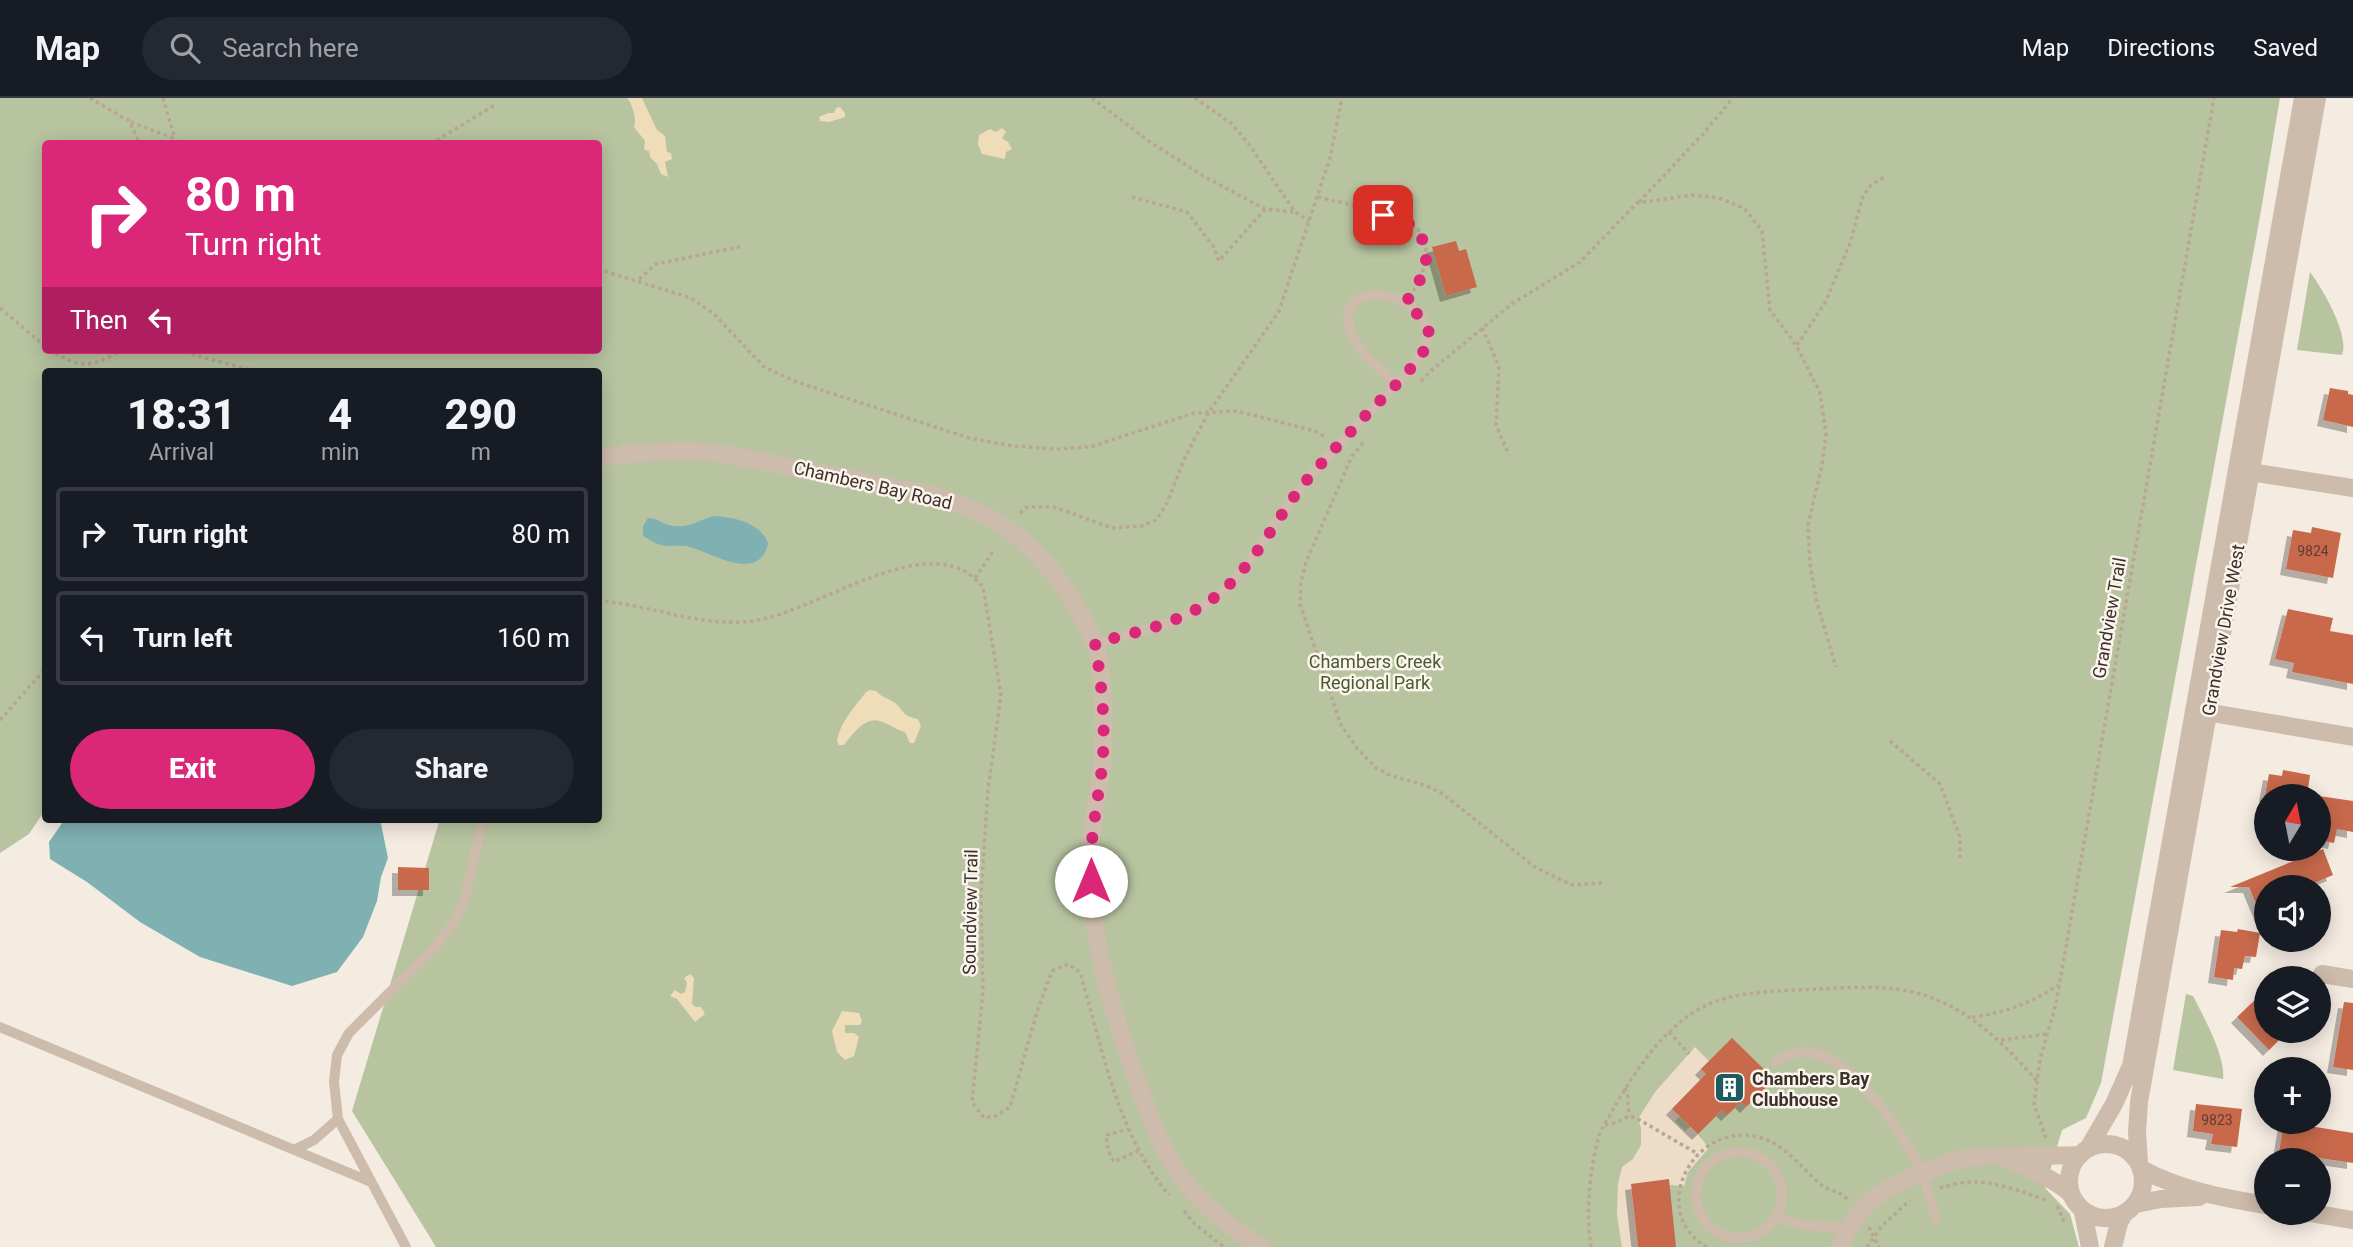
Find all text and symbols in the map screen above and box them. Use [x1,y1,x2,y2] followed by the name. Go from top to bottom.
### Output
[142,17,632,80] search box
[35,29,100,68] text: Map
[166,29,204,67] icon: search
[222,33,359,63] text: Search here
[2022,34,2069,62] text: Map
[2107,34,2215,62] text: Directions
[2253,34,2318,62] text: Saved
[185,166,296,223] text: 80 m
[70,168,161,259] icon: right
[1353,185,1413,245] pin
[1364,196,1402,234] icon: arrive
[185,225,321,263] text: Turn right
[142,301,180,339] icon: left
[70,305,128,335] text: Then
[127,390,236,439] text: 18:31
[328,390,352,439] text: 4
[444,390,517,439] text: 290
[149,439,214,466] text: Arrival
[321,439,359,466] text: min
[471,439,491,466] text: m
[792,457,954,513] street label: Chambers Bay Road
[74,515,112,553] icon: right
[133,519,248,549] text: Turn right
[512,519,570,549] text: 80 m
[2198,542,2248,717] street label: Grandview Drive West
[2297,543,2329,559] house number: 9824
[2088,556,2130,680] street label: Grandview Trail
[74,619,112,657] icon: left
[133,623,232,653] text: Turn left
[497,623,570,653] text: 160 m
[1309,651,1442,693] park label: Chambers Creek Regional Park
[70,729,315,809] button: Exit
[329,729,574,809] button: Share
[2254,784,2331,861] north arrow
[2254,784,2331,1225] map controls
[1054,844,1128,918] position arrow
[958,849,982,975] street label: Soundview Trail
[2254,875,2331,952] button: sound
[2254,966,2331,1043] button: layers
[2254,1057,2331,1134] button: +
[1752,1068,1870,1110] place label: Chambers Bay Clubhouse
[1712,1071,1746,1105] building icon: Chambers Bay Clubhouse
[2201,1112,2233,1128] house number: 9823
[2254,1148,2331,1225] button: −

